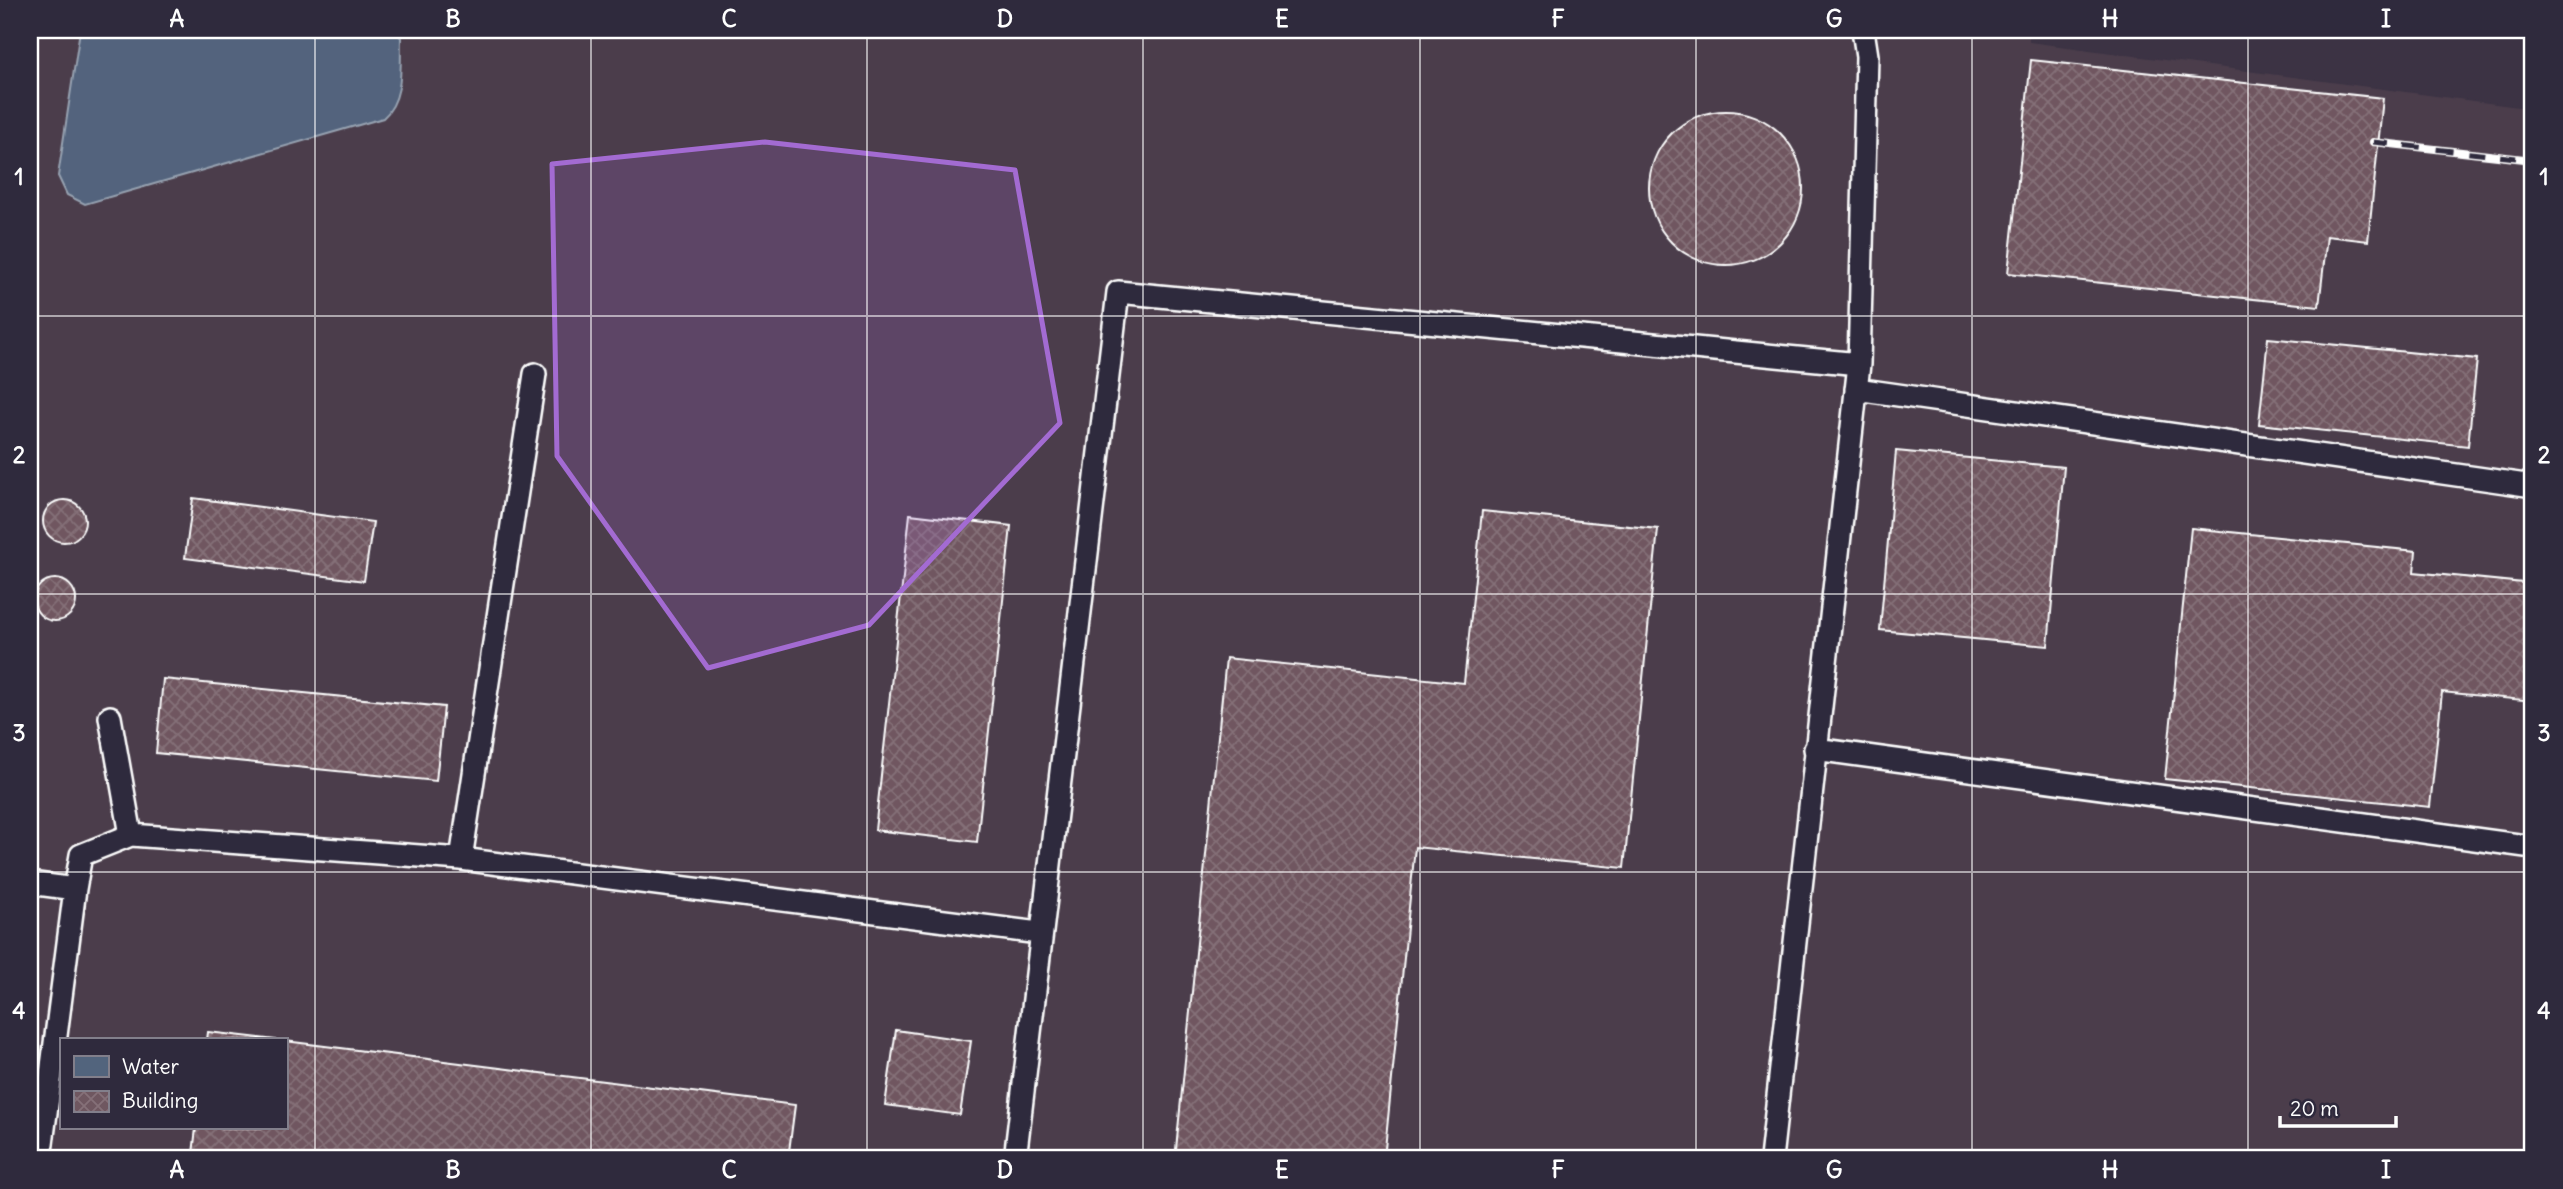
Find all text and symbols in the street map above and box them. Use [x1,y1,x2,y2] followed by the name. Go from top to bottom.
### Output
[170,4,185,33] text: A
[445,4,461,33] text: B
[721,4,737,33] text: C
[997,4,1013,33] text: D
[1275,4,1289,33] text: E
[1551,4,1565,33] text: F
[1826,4,1842,33] text: G
[2102,4,2118,33] text: H
[2381,4,2391,33] text: I
[14,162,24,191] text: 1
[2539,162,2549,191] text: 1
[13,440,26,469] text: 2
[2538,440,2551,469] text: 2
[12,718,26,747] text: 3
[2537,718,2551,747] text: 3
[12,996,26,1025] text: 4
[2537,996,2551,1025] text: 4
[60,1038,287,1130] legend
[122,1053,180,1080] text: Water
[2280,1084,2395,1128] scale bar
[122,1087,198,1114] text: Building
[2290,1095,2339,1122] text: 20 m
[170,1155,185,1184] text: A
[445,1155,461,1184] text: B
[721,1155,737,1184] text: C
[997,1155,1013,1184] text: D
[1275,1155,1289,1184] text: E
[1551,1155,1565,1184] text: F
[1826,1155,1842,1184] text: G
[2102,1155,2118,1184] text: H
[2381,1155,2391,1184] text: I

